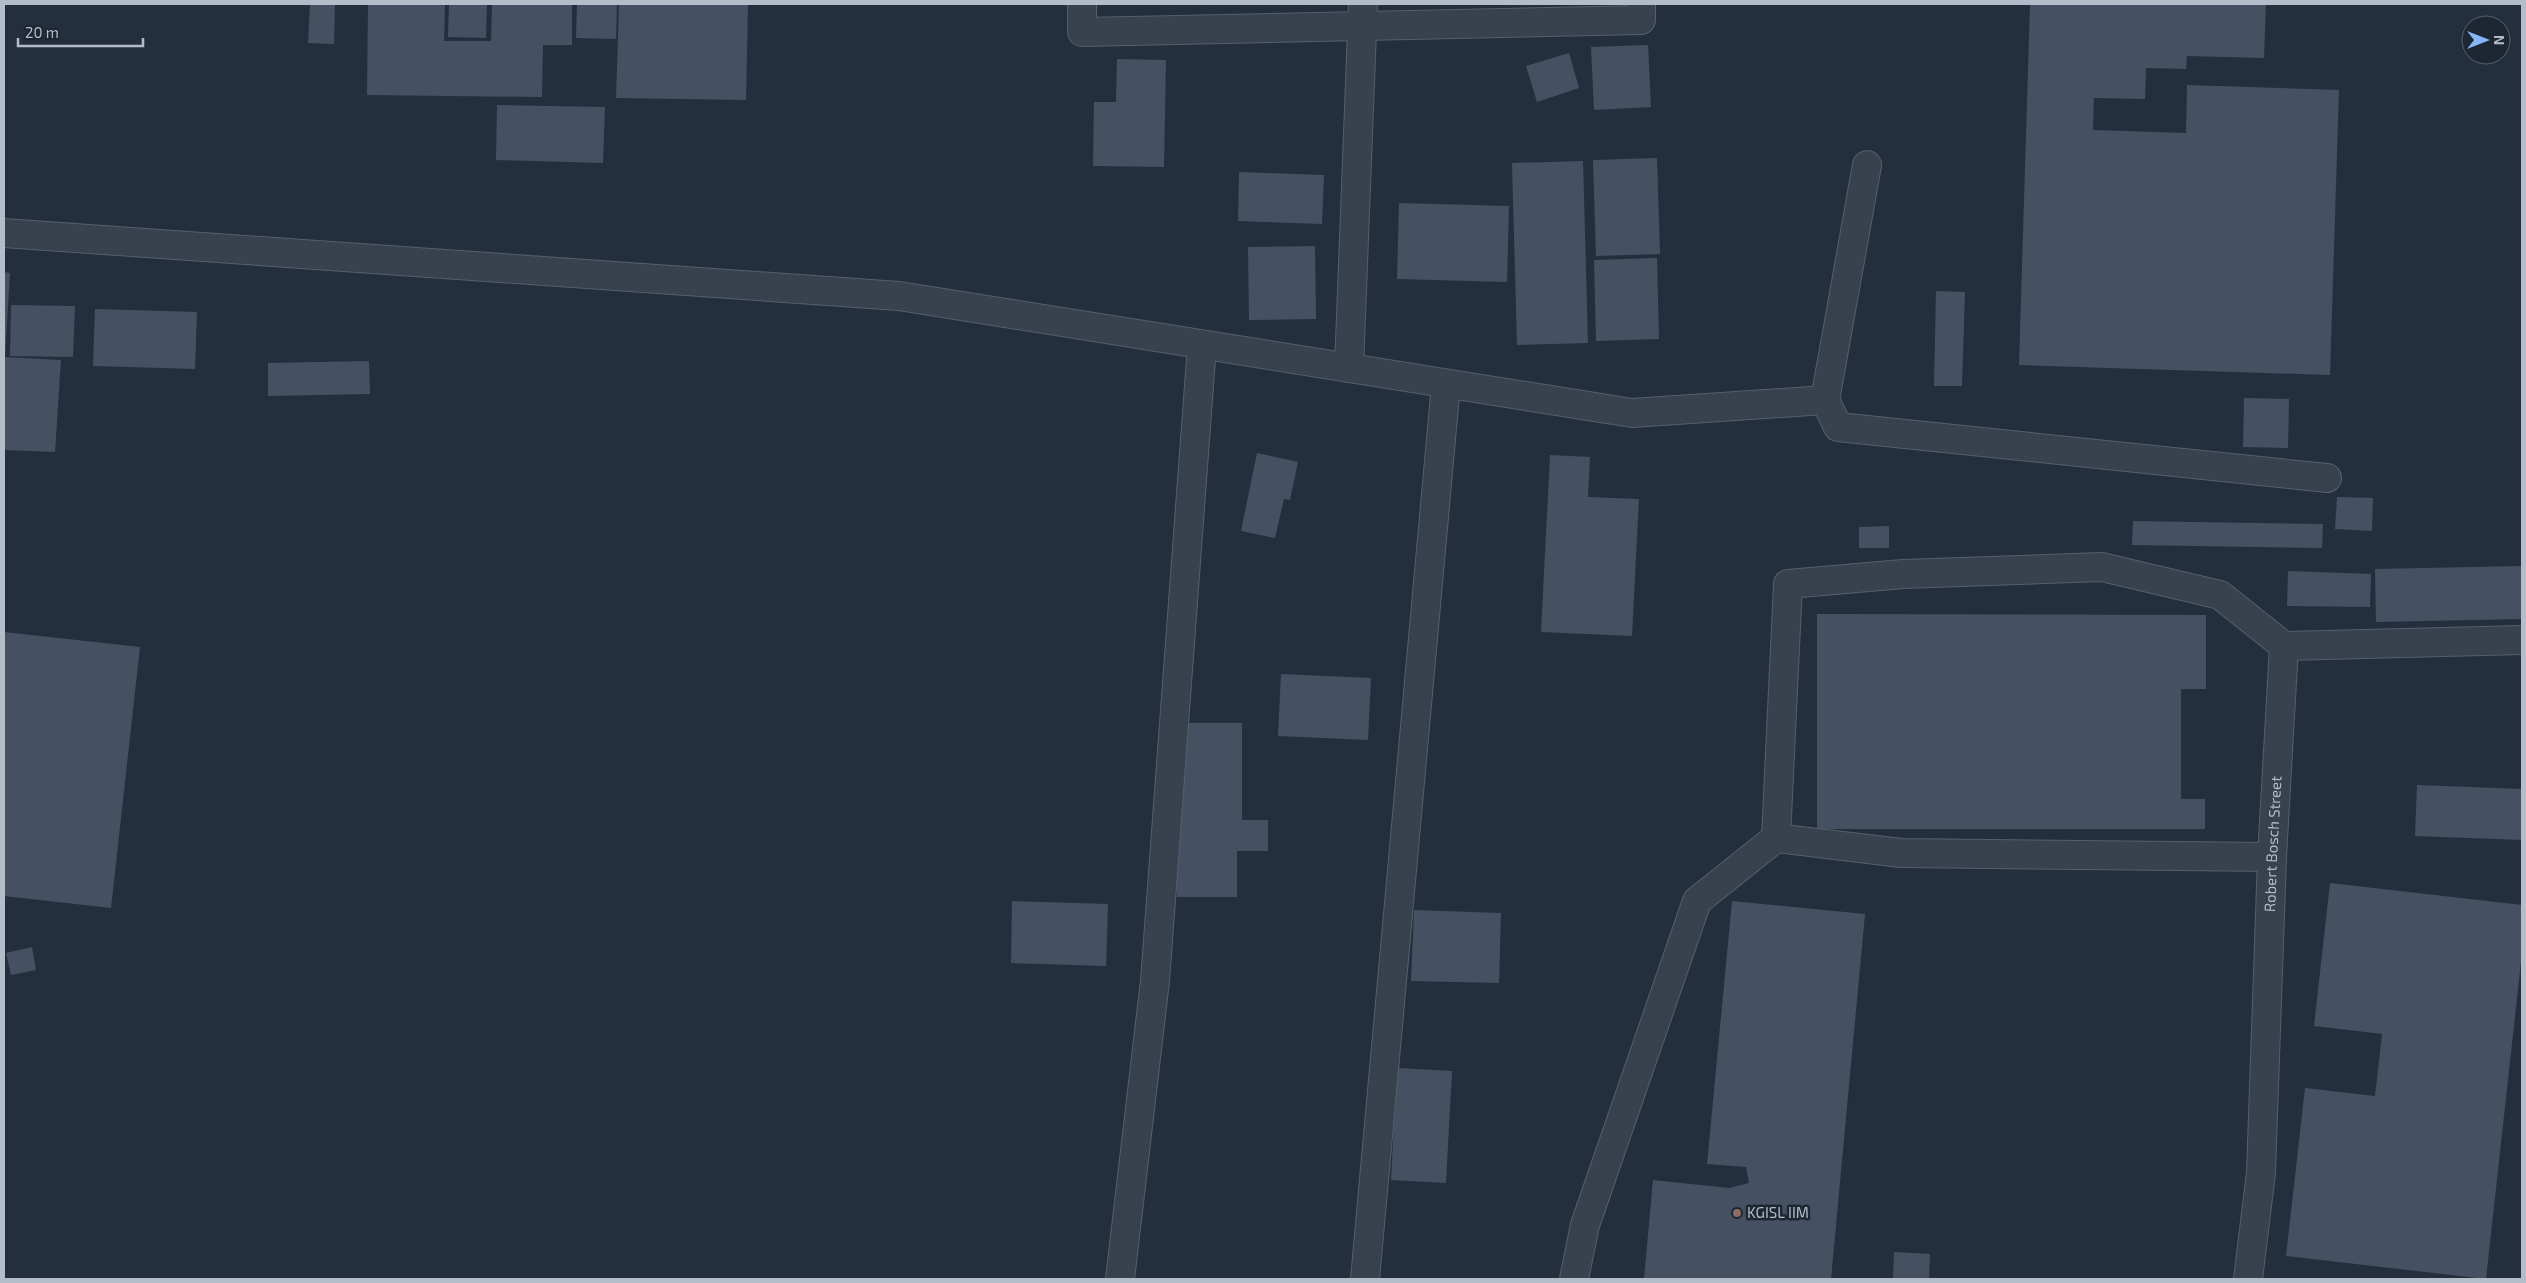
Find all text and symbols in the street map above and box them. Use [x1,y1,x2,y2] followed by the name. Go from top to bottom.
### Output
[18,15,142,47] scale bar
[2461,15,2511,65] north arrow
[25,23,59,41] text: 20 m
[2491,35,2508,45] text: N
[2260,775,2285,912] street label: Robert Bosch Street
[1747,1203,1809,1221] place label: KGISL IIM
[1731,1207,1743,1219] marker: KGISL IIM

